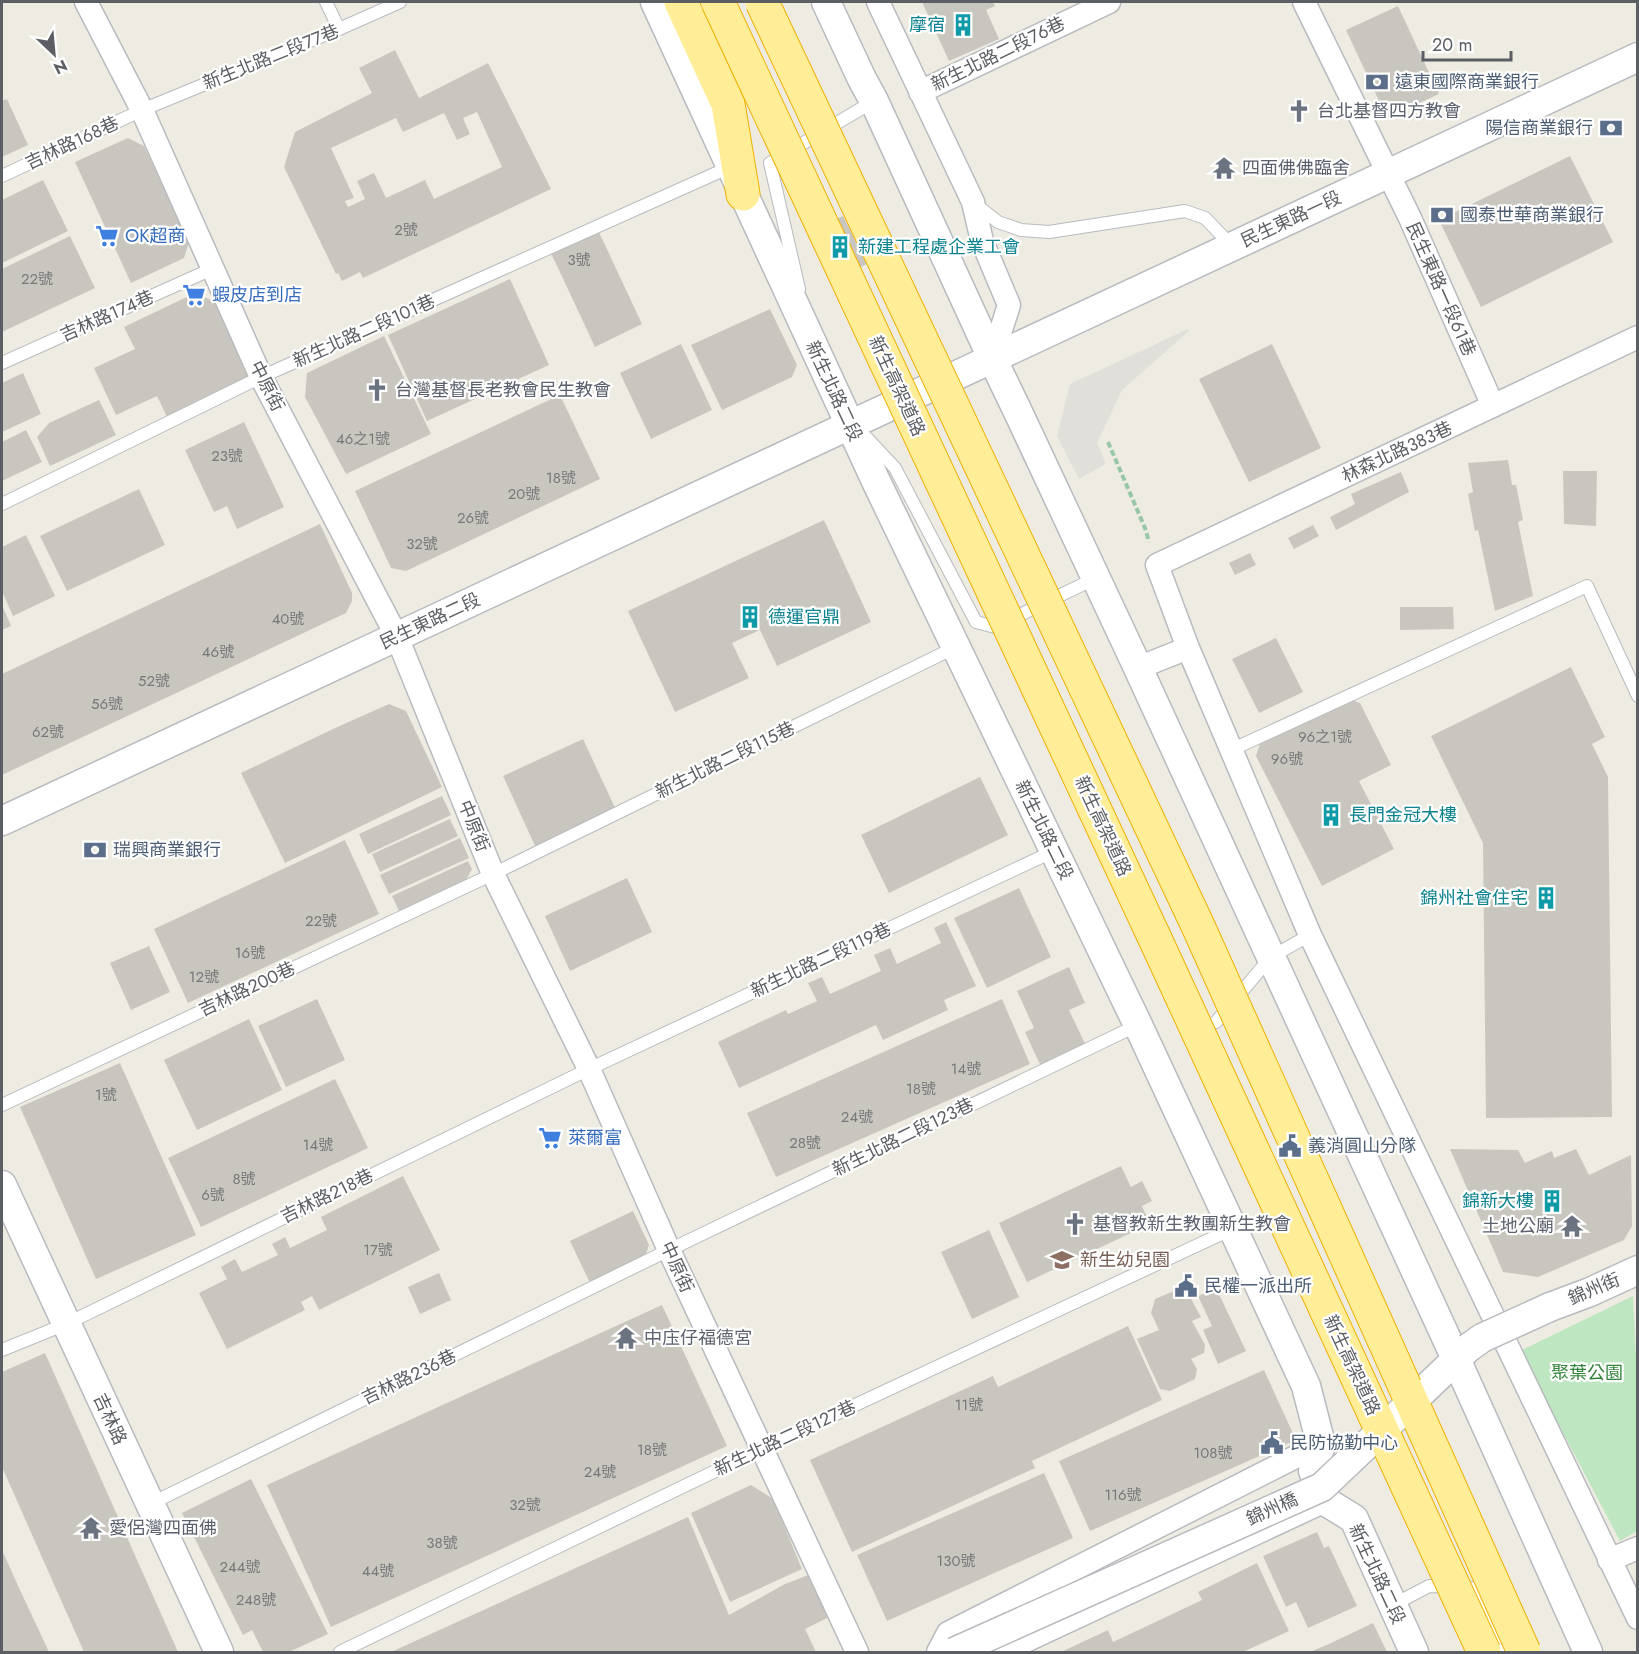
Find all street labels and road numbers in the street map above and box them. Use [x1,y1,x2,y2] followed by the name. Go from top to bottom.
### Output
[927,10,1069,98] street label: 新生北路二段76巷
[199,18,343,96] street label: 新生北路二段77巷
[21,110,123,176] street label: 吉林路168巷
[1237,184,1345,254] street label: 民生東路一段
[1400,218,1482,360] street label: 民生東路一段61巷
[56,284,158,348] street label: 吉林路174巷
[289,288,439,374] street label: 新生北路二段101巷
[862,332,932,440] street label: 新生高架道路
[799,337,869,445] street label: 新生北路二段
[243,356,291,416] street label: 中原街
[1337,415,1457,489] street label: 林森北路383巷
[376,586,484,656] street label: 民生東路二段
[651,715,799,805] street label: 新生北路二段115巷
[1068,772,1138,880] street label: 新生高架道路
[1009,776,1079,884] street label: 新生北路二段
[452,796,496,856] street label: 中原街
[746,916,896,1004] street label: 新生北路二段119巷
[194,955,300,1023] street label: 吉林路200巷
[828,1092,978,1182] street label: 新生北路二段123巷
[276,1162,378,1230] street label: 吉林路218巷
[654,1237,700,1297] street label: 中原街
[1564,1266,1624,1312] street label: 錦州街
[1317,1311,1387,1419] street label: 新生高架道路
[357,1343,461,1411] street label: 吉林路236巷
[87,1389,133,1449] street label: 吉林路
[710,1394,860,1482] street label: 新生北路二段127巷
[1242,1486,1302,1532] street label: 錦州橋
[1342,1520,1412,1628] street label: 新生北路二段

